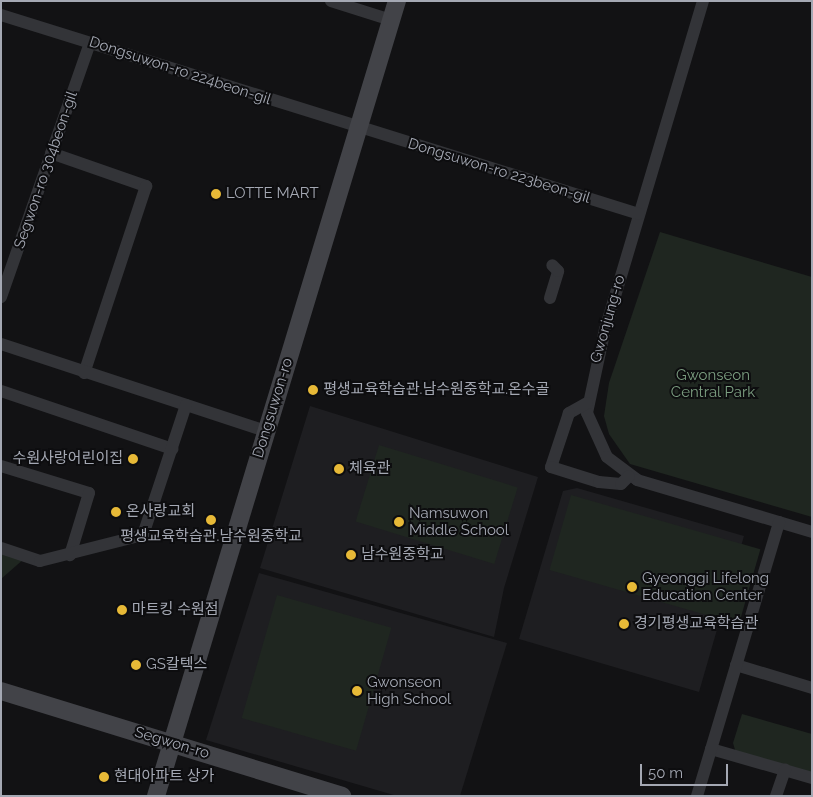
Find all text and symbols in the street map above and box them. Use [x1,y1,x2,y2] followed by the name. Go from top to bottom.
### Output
[87,33,273,109] street label: Dongsuwon-ro 224beon-gil
[11,89,81,251] street label: Segwon-ro 304beon-gil
[406,135,592,207] street label: Dongsuwon-ro 223beon-gil
[226,185,319,203] place label: LOTTE MART
[210,188,222,200] marker: LOTTE MART
[587,273,629,365] street label: Gwonjung-ro
[249,356,297,460] street label: Dongsuwon-ro
[671,366,755,401] park label: Gwonseon Central Park
[323,381,549,399] place label: 평생교육학습관.남수원중학교.온수골
[307,384,319,396] marker: 평생교육학습관.남수원중학교.온수골
[13,450,123,468] place label: 수원사랑어린이집
[127,453,139,465] marker: 수원사랑어린이집
[349,460,390,478] place label: 체육관
[333,463,345,475] marker: 체육관
[126,503,195,521] place label: 온사랑교회
[409,504,509,539] place label: Namsuwon Middle School
[110,506,122,518] marker: 온사랑교회
[205,514,217,526] marker: 평생교육학습관.남수원중학교
[393,516,405,528] marker: Namsuwon Middle School
[120,528,302,546] place label: 평생교육학습관.남수원중학교
[361,546,444,564] place label: 남수원중학교
[345,549,357,561] marker: 남수원중학교
[642,569,769,604] place label: Gyeonggi Lifelong Education Center
[626,581,638,593] marker: Gyeonggi Lifelong Education Center
[132,601,219,619] place label: 마트킹 수원점
[116,604,128,616] marker: 마트킹 수원점
[634,615,758,633] place label: 경기평생교육학습관
[618,618,630,630] marker: 경기평생교육학습관
[146,656,207,674] place label: GS칼텍스
[130,659,142,671] marker: GS칼텍스
[367,673,451,708] place label: Gwonseon High School
[351,685,363,697] marker: Gwonseon High School
[133,723,211,763] street label: Segwon-ro
[643,754,730,786] scale bar
[648,764,683,782] text: 50 m
[114,768,214,786] place label: 현대아파트 상가
[98,771,110,783] marker: 현대아파트 상가

